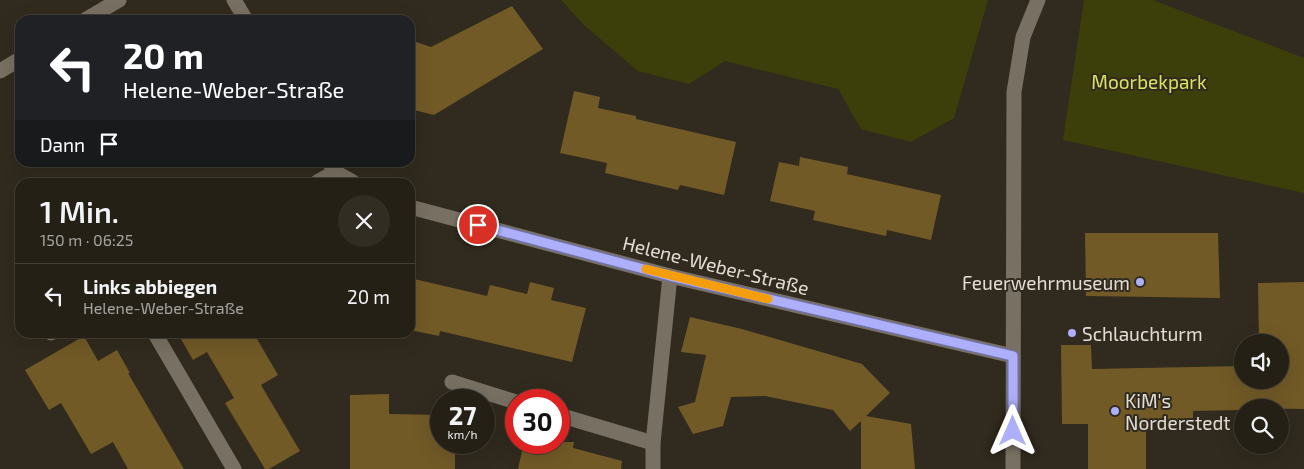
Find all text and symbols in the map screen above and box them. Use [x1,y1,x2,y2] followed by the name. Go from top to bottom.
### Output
[123,34,204,76] text: 20 m
[40,35,105,100] icon: left
[1091,70,1207,93] park label: Moorbekpark
[123,76,344,102] text: Helene-Weber-Straße
[95,130,123,158] icon: arrive
[40,133,85,156] text: Dann
[40,193,119,229] text: 1 Min.
[338,195,390,247] button: close
[457,204,499,246] pin
[464,211,492,239] icon: arrive
[40,230,133,249] text: 150 m · 06:25
[620,231,812,299] street label: Helene-Weber-Straße
[962,271,1130,294] place label: Feuerwehrmuseum
[83,275,217,298] text: Links abbiegen
[1134,276,1146,288] marker: Feuerwehrmuseum
[40,282,68,310] icon: left
[347,285,390,308] text: 20 m
[83,298,244,317] text: Helene-Weber-Straße
[1082,322,1203,345] place label: Schlauchturm
[1066,327,1078,339] marker: Schlauchturm
[1234,334,1289,454] map controls
[1234,334,1289,389] button: sound
[505,389,570,454] speed limit sign: 30
[1125,389,1231,434] place label: KiM's Norderstedt
[1234,399,1289,454] button: search
[449,400,476,430] text: 27
[986,404,1038,456] position arrow
[1109,405,1121,417] marker: KiM's Norderstedt
[448,427,477,441] text: km/h

